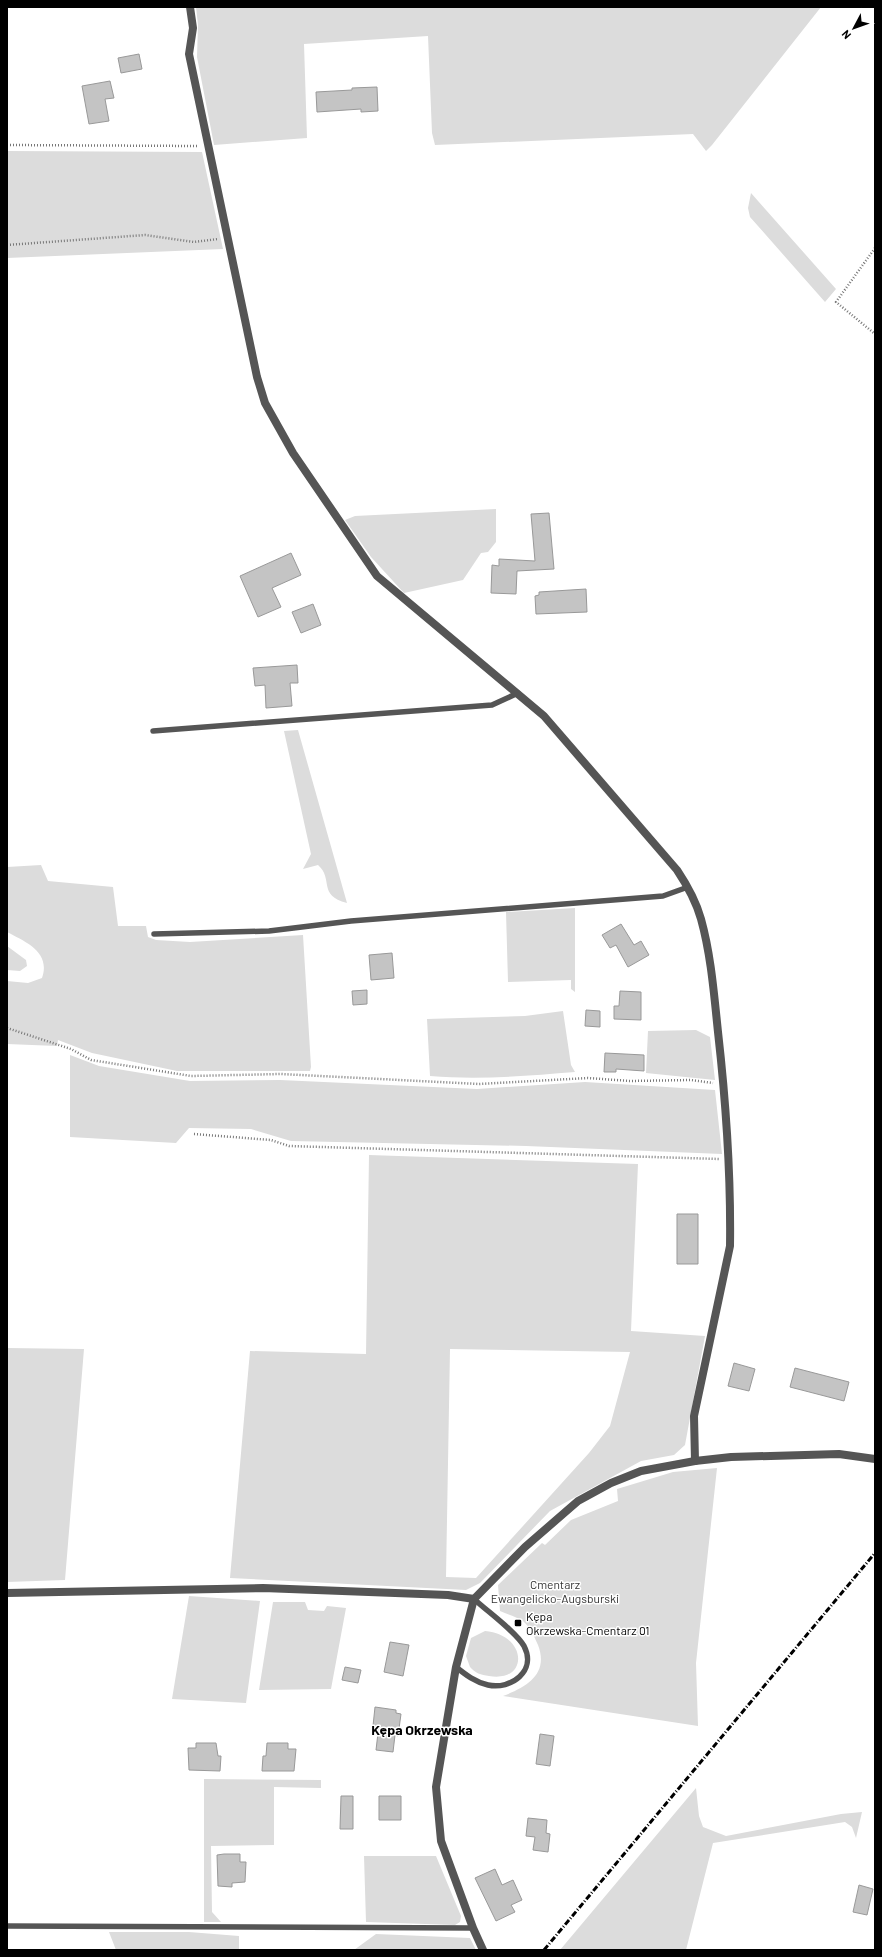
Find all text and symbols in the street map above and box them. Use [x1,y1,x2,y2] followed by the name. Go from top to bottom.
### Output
[834,8,874,48] north arrow
[839,28,853,42] text: N
[491,1577,619,1605] park label: Cmentarz Ewangelicko-Augsburski
[526,1609,650,1637] place label: Kępa Okrzewska-Cmentarz 01
[513,1618,523,1628] marker: Kępa Okrzewska-Cmentarz 01
[371,1721,473,1738] district label: Kępa Okrzewska

